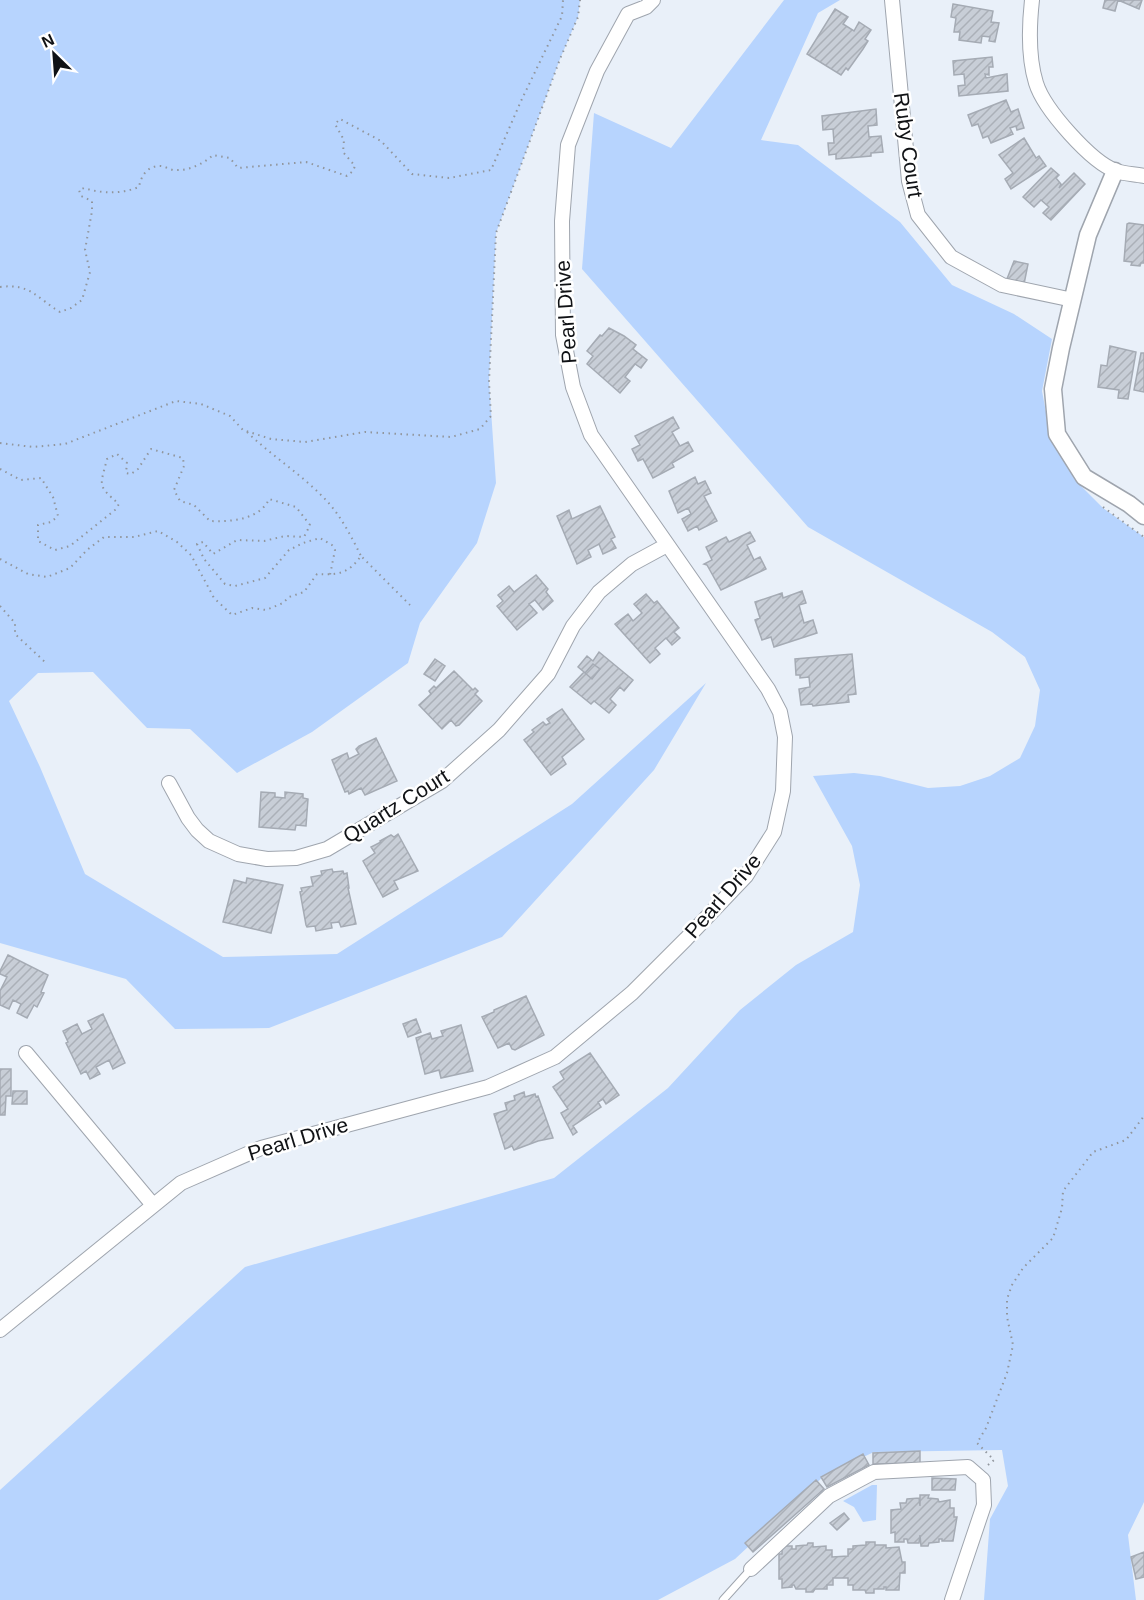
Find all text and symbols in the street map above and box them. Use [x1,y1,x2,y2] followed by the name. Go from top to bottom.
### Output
[24,24,84,84] north arrow
[39,31,57,51] text: N
[890,91,927,199] street label: Ruby Court
[550,259,581,365] street label: Pearl Drive
[339,764,453,847] street label: Quartz Court
[680,849,765,942] street label: Pearl Drive
[245,1112,351,1165] street label: Pearl Drive

